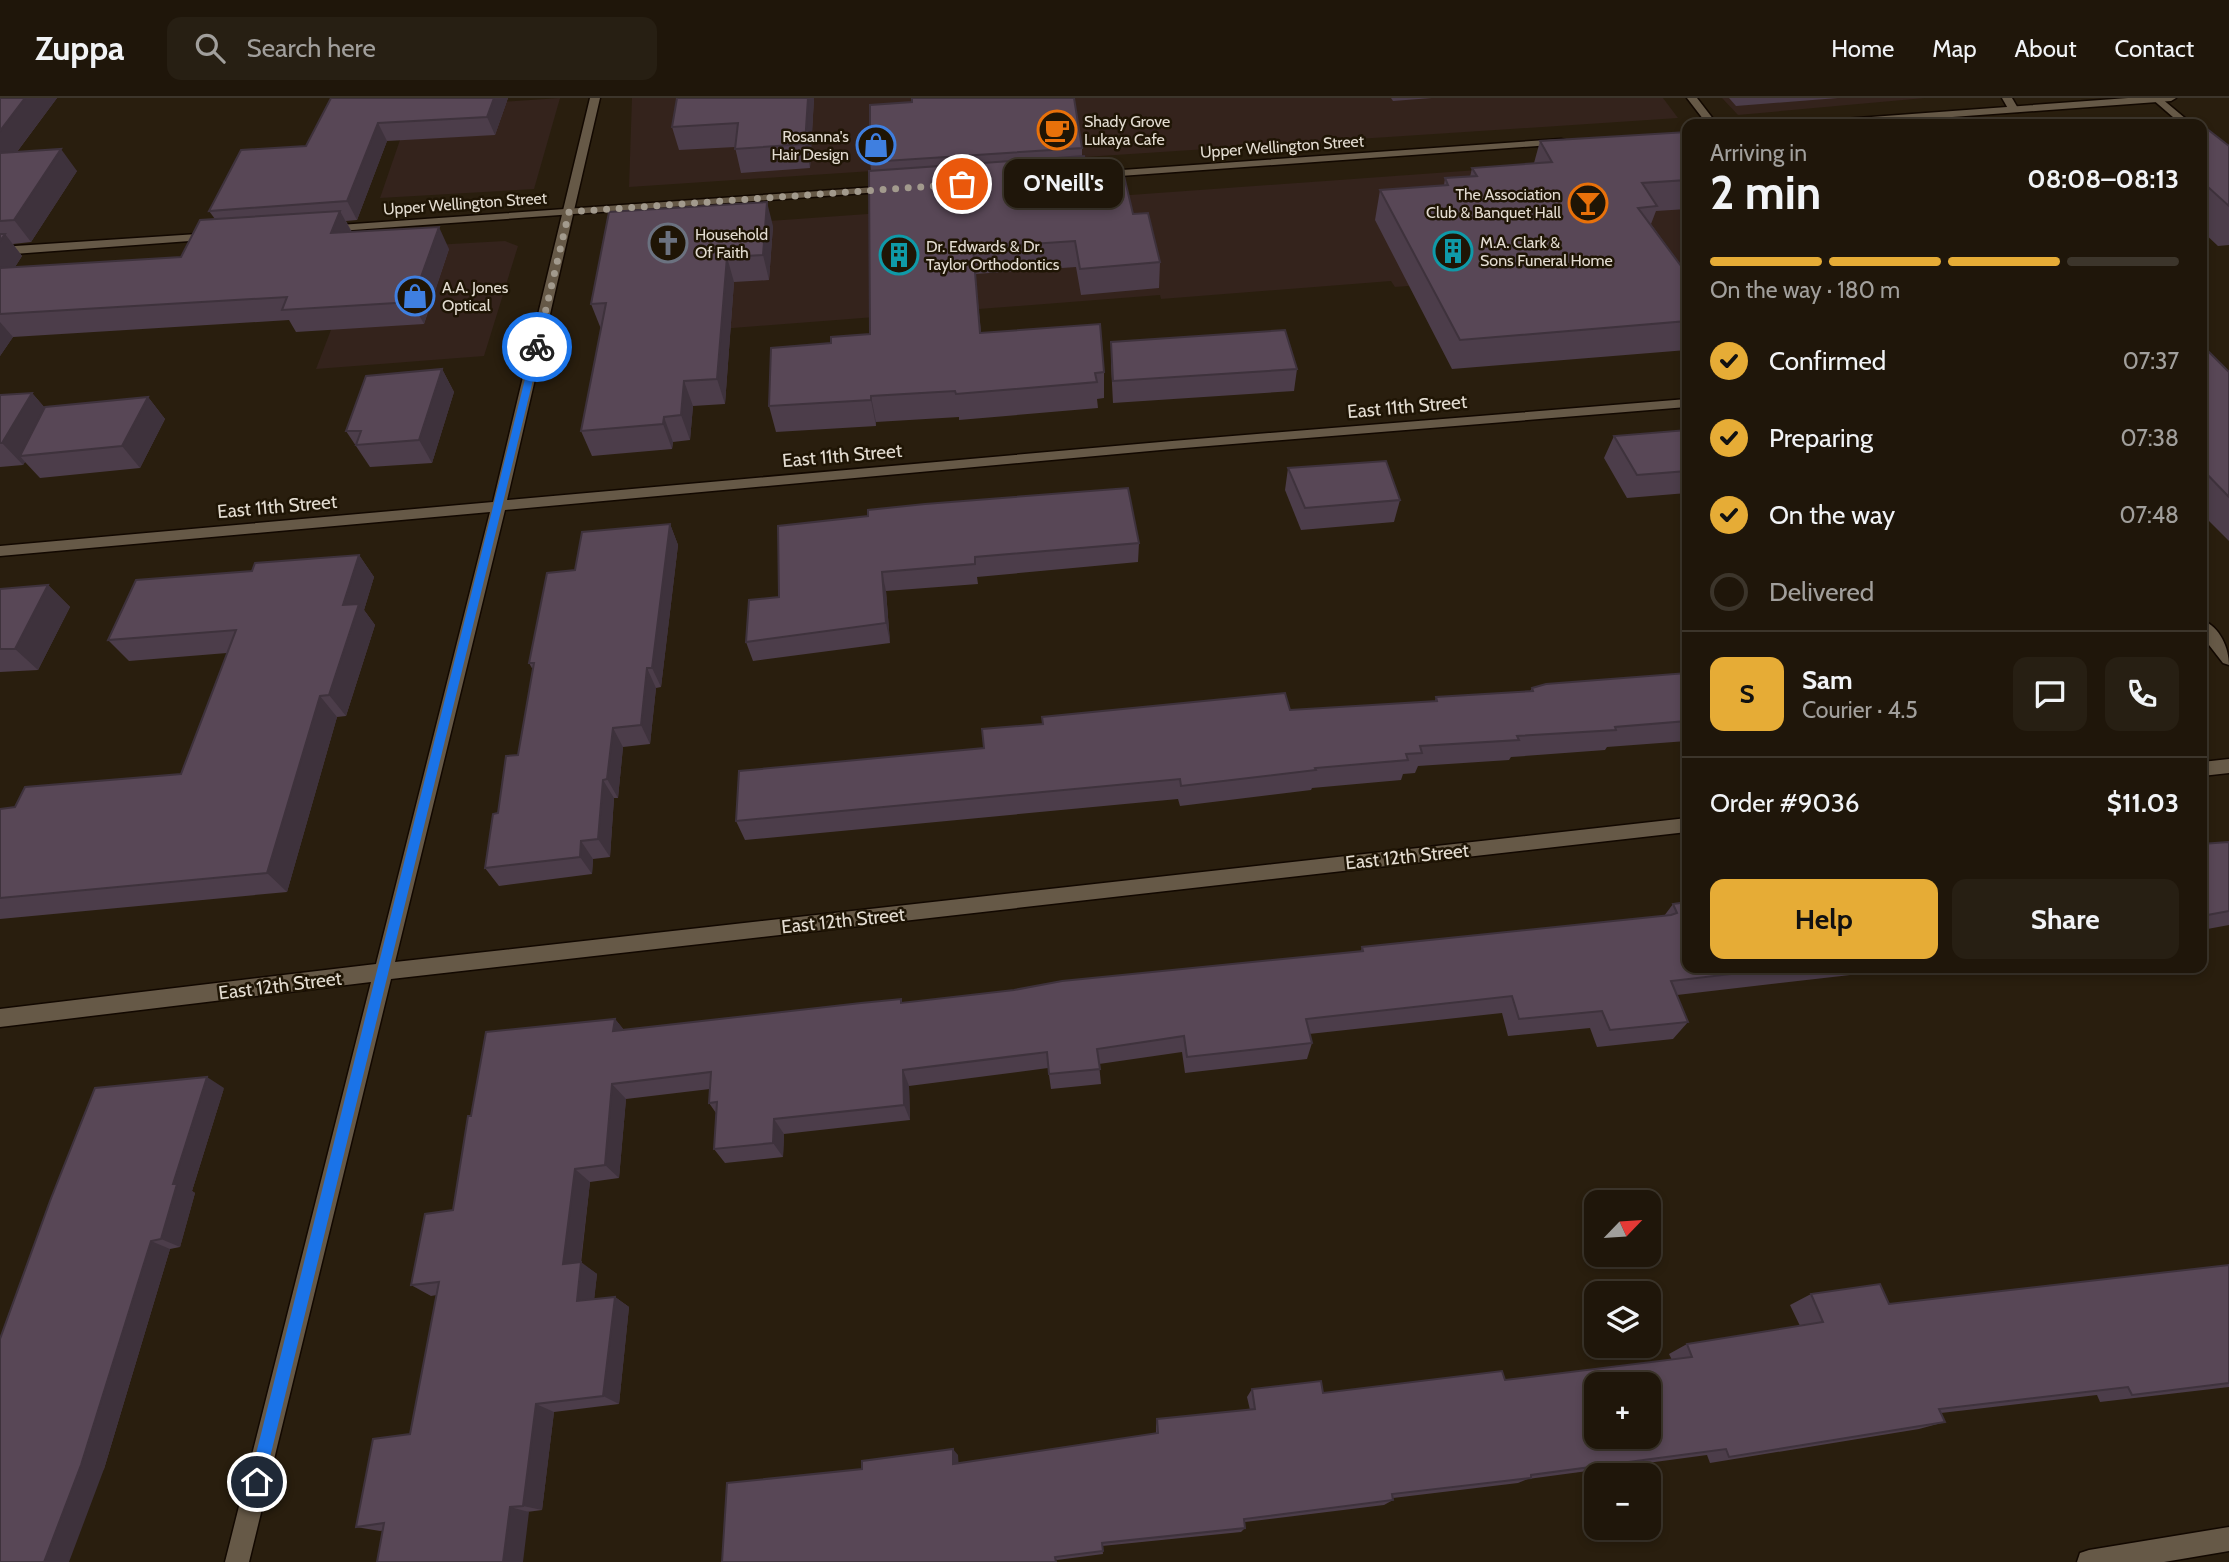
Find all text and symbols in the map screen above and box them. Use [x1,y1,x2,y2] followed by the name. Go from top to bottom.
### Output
[167,17,657,80] search box
[35,28,125,68] text: Zuppa
[191,29,229,67] icon: search
[247,32,376,64] text: Search here
[1831,34,1894,63] text: Home
[1932,34,1977,63] text: Map
[2015,34,2077,63] text: About
[2115,34,2194,63] text: Contact
[1036,109,1078,151] cafe icon: Shady Grove Lukaya Cafe
[1084,112,1170,149] place label: Shady Grove Lukaya Cafe
[855,124,897,166] shop icon: Rosanna's Hair Design
[771,127,849,164] place label: Rosanna's Hair Design
[1199,131,1365,162] street label: Upper Wellington Street
[1710,139,1807,167] text: Arriving in
[932,154,992,214] pin
[1004,160,1123,208] callout: O'Neill's
[2027,163,2179,195] text: 08:08–08:13
[943,165,981,203] icon: bag
[1710,165,1821,221] text: 2 min
[1023,169,1104,197] text: O'Neill's
[1567,182,1609,224] bar icon: The Association Club & Banquet Hall
[1426,185,1561,222] place label: The Association Club & Banquet Hall
[382,188,548,219] street label: Upper Wellington Street
[647,222,689,264] church icon: Household Of Faith
[695,225,768,262] place label: Household Of Faith
[1432,230,1474,272] building icon: M.A. Clark & Sons Funeral Home
[1480,233,1613,270] place label: M.A. Clark & Sons Funeral Home
[878,234,920,276] building icon: Dr. Edwards & Dr. Taylor Orthodontics
[926,237,1060,274] place label: Dr. Edwards & Dr. Taylor Orthodontics
[394,275,436,317] shop icon: A.A. Jones Optical
[1710,276,1900,304] text: On the way · 180 m
[442,278,509,315] place label: A.A. Jones Optical
[502,312,572,382] courier
[518,328,556,366] icon: bike
[1710,342,1748,380] icon: check
[1769,345,1886,377] text: Confirmed
[2123,347,2179,375] text: 07:37
[1346,390,1469,423] street label: East 11th Street
[1710,419,1748,457] icon: check
[1769,422,1873,454] text: Preparing
[2120,424,2179,452] text: 07:38
[781,439,904,472] street label: East 11th Street
[216,490,339,523] street label: East 11th Street
[1710,496,1748,534] icon: check
[1769,499,1895,531] text: On the way
[2120,501,2179,529] text: 07:48
[1769,576,1874,608] text: Delivered
[2013,657,2087,731] button: chat
[2105,657,2179,731] button: phone
[1802,664,1853,696] text: Sam
[1739,678,1755,710] text: S
[1802,696,1918,724] text: Courier · 4.5
[1710,787,1860,819] text: Order #9036
[2107,787,2179,819] text: $11.03
[1344,839,1471,874] street label: East 12th Street
[1710,879,1938,959] button: Help
[1952,879,2179,959] button: Share
[780,903,907,938] street label: East 12th Street
[217,966,344,1004] street label: East 12th Street
[1584,1190,1661,1267] north arrow
[1584,1190,1661,1540] map controls
[1584,1281,1661,1358] button: layers
[1584,1372,1661,1449] button: +
[227,1452,287,1512] pin
[238,1463,276,1501] icon: home
[1584,1463,1661,1540] button: −

